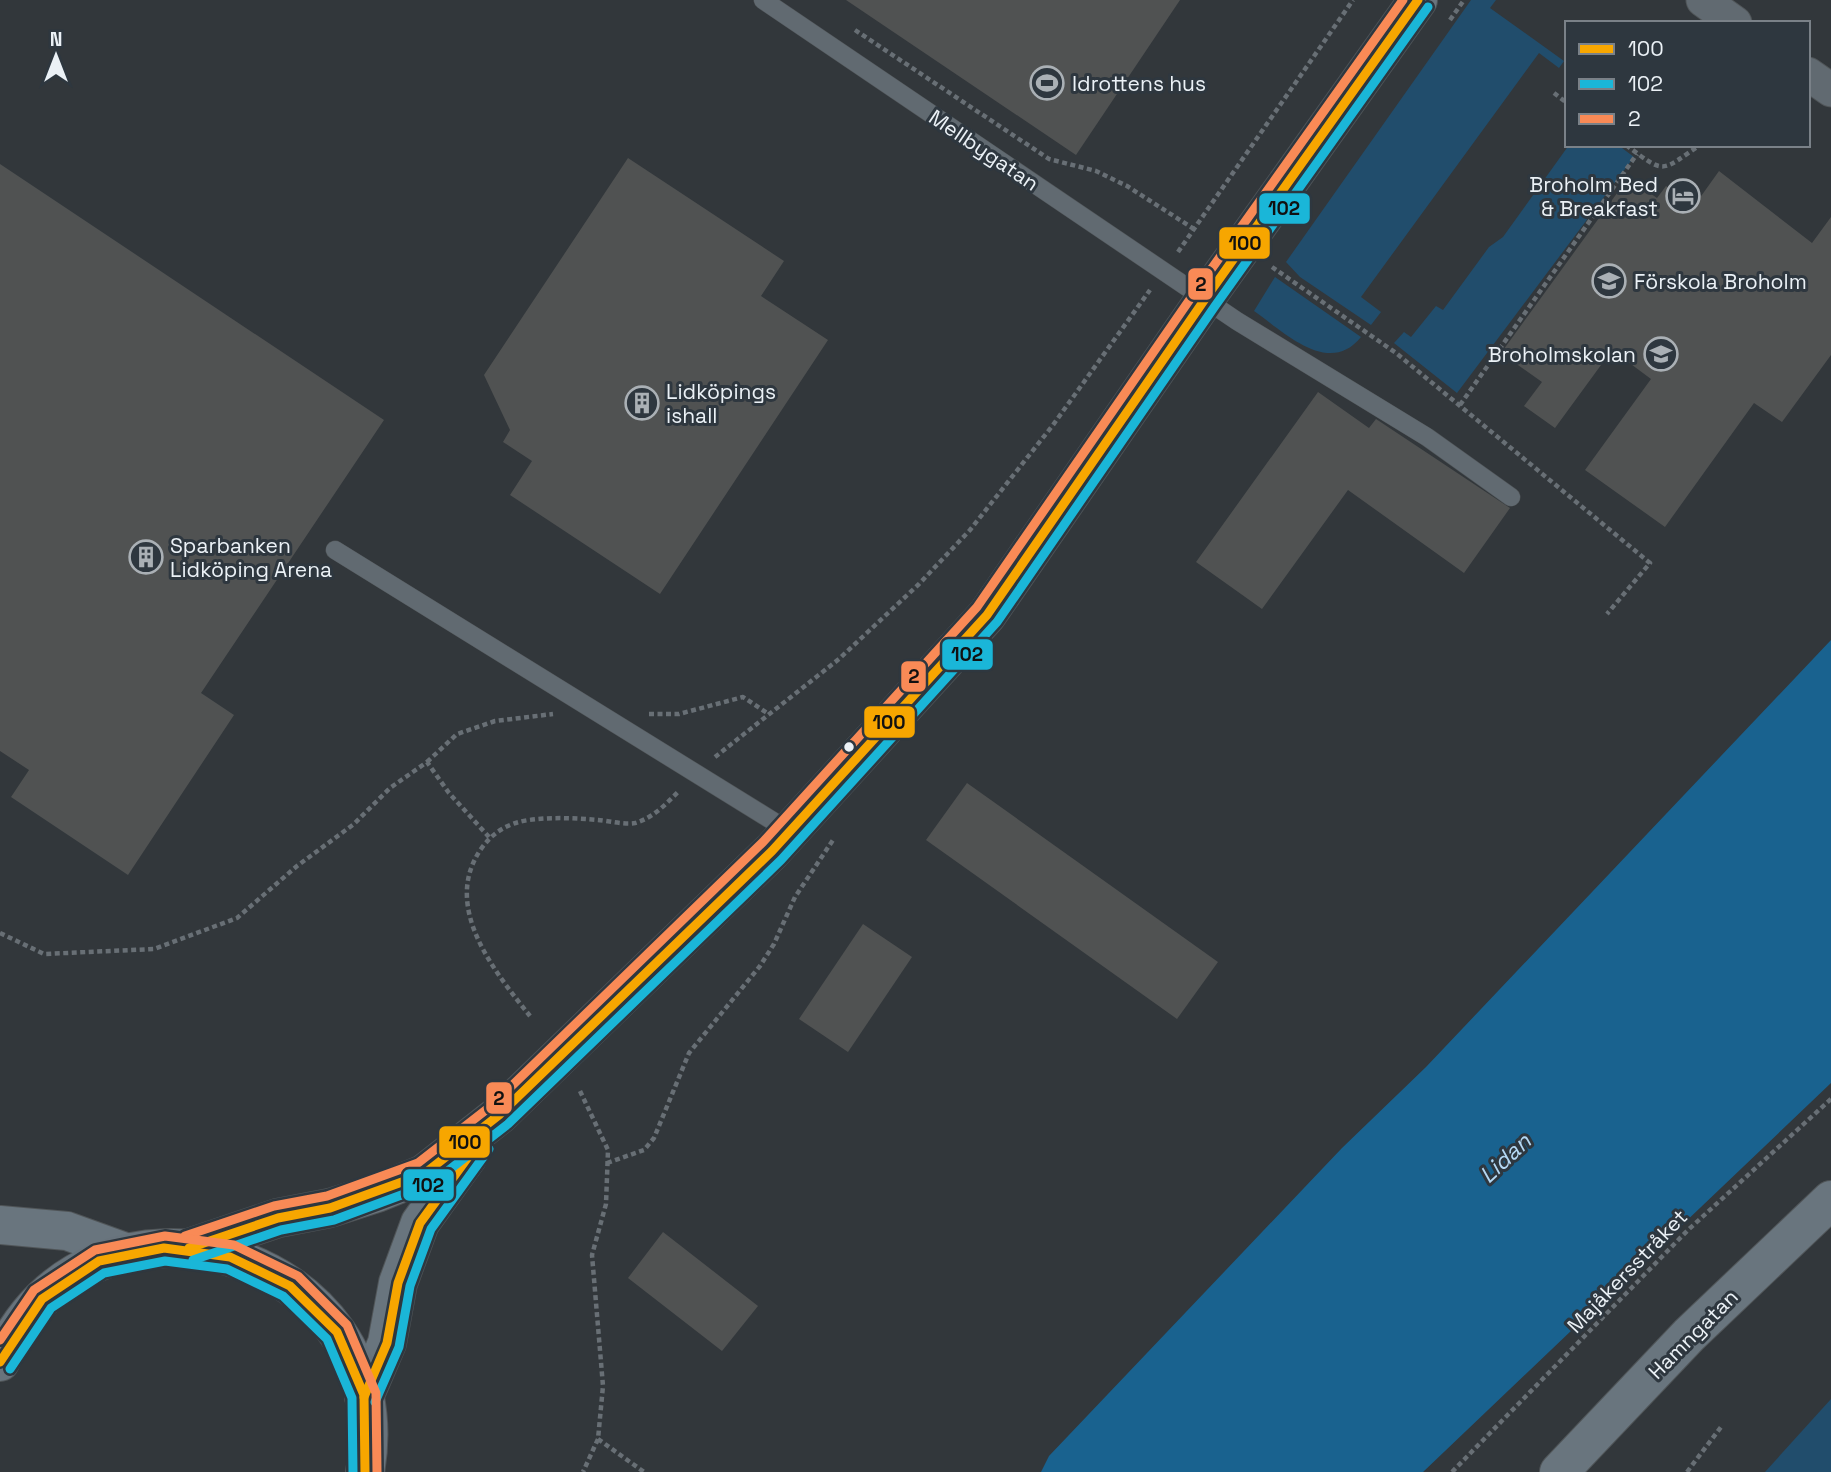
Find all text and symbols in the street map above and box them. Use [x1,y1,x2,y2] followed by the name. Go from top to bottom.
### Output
[21,21,91,91] north arrow
[1565,21,1810,147] legend
[50,27,62,52] text: N
[1628,35,1664,62] text: 100
[1028,64,1066,102] sports icon: Idrottens hus
[1072,70,1206,97] place label: Idrottens hus
[1628,70,1663,97] text: 102
[924,103,1044,197] street label: Mellbygatan
[1628,105,1641,132] text: 2
[1529,171,1658,222] place label: Broholm Bed & Breakfast
[1664,177,1702,215] hotel icon: Broholm Bed & Breakfast
[1258,192,1311,225] line badge: 102
[1268,196,1300,221] text: 102
[1218,226,1271,260] line badge: 100
[1228,231,1262,256] text: 100
[1590,262,1628,300] school or university icon: Förskola Broholm
[1187,267,1214,301] line badge: 2
[1634,268,1807,295] place label: Förskola Broholm
[1195,272,1207,297] text: 2
[1642,335,1680,373] school or university icon: Broholmskolan
[1488,341,1636,368] place label: Broholmskolan
[666,378,776,429] place label: Lidköpings ishall
[623,384,661,422] building icon: Lidköpings ishall
[170,532,332,583] place label: Sparbanken Lidköping Arena
[127,538,165,576] building icon: Sparbanken Lidköping Arena
[941,638,994,671] line badge: 102
[951,642,983,667] text: 102
[900,660,927,693] line badge: 2
[908,664,920,689] text: 2
[863,705,916,739] line badge: 100
[872,710,906,735] text: 100
[842,740,856,754] unlabelled marker
[485,1081,513,1115] line badge: 2
[493,1086,505,1111] text: 2
[438,1125,491,1159] line badge: 100
[1473,1126,1538,1190] water label: Lidan
[448,1130,482,1155] text: 100
[402,1168,455,1202] line badge: 102
[412,1173,444,1198] text: 102
[1561,1203,1693,1339] street label: Majåkersstråket
[1642,1283,1744,1385] street label: Hamngatan

